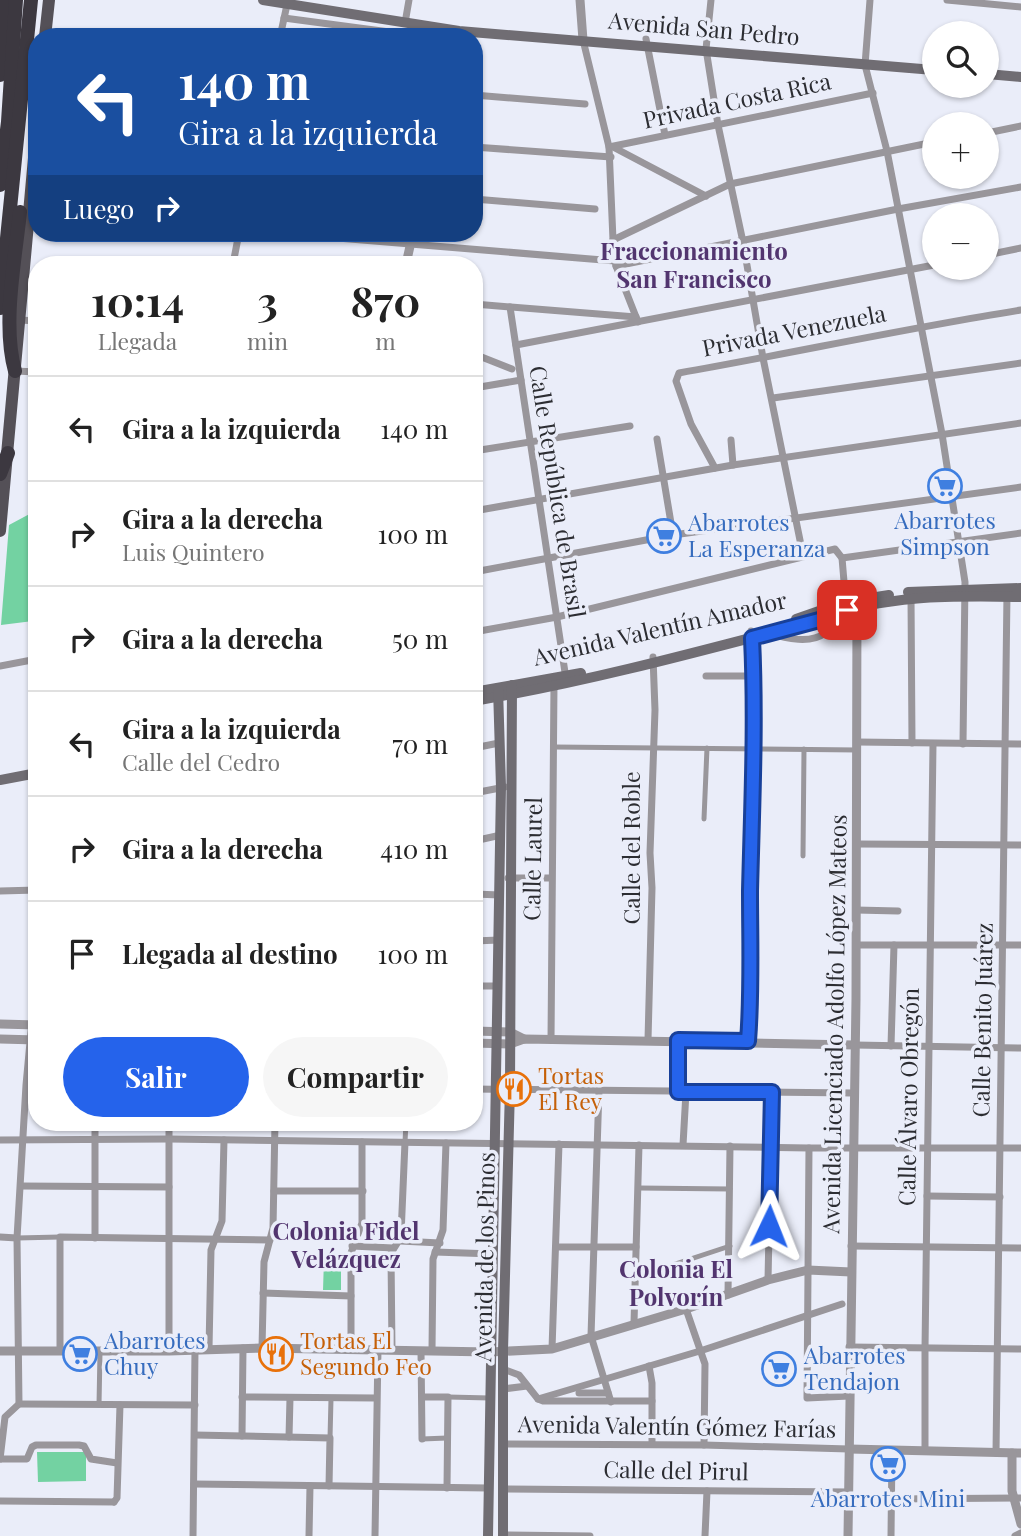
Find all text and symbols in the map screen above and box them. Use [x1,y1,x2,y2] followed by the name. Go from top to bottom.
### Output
[606,4,801,51] street label: Avenida San Pedro
[922,21,999,280] map controls
[922,21,999,98] button: search
[178,47,310,112] text: 140 m
[63,56,154,147] icon: left
[640,64,834,135] street label: Privada Costa Rica
[178,110,438,153] text: Gira a la izquierda
[922,112,999,189] button: +
[148,189,186,227] icon: right
[63,191,134,226] text: Luego
[922,203,999,280] button: −
[600,234,788,294] district label: Fraccionamiento San Francisco
[91,272,184,328] text: 10:14
[257,272,278,328] text: 3
[351,272,420,328] text: 870
[699,296,889,363] street label: Privada Venezuela
[98,325,177,356] text: Llegada
[247,325,288,356] text: min
[375,325,396,356] text: m
[523,363,594,621] street label: Calle República de Brasil
[63,410,101,448] icon: left
[122,411,341,446] text: Gira a la izquierda
[380,411,448,446] text: 140 m
[926,467,964,505] supermarket icon: Abarrotes Simpson
[122,501,323,536] text: Gira a la derecha
[893,504,996,561] place label: Abarrotes Simpson
[687,506,826,563] place label: Abarrotes La Esperanza
[63,515,101,553] icon: right
[378,516,448,551] text: 100 m
[645,517,683,555] supermarket icon: Abarrotes La Esperanza
[122,536,265,567] text: Luis Quintero
[817,580,877,640] pin
[529,583,790,672] street label: Avenida Valentín Amador
[828,591,866,629] icon: arrive
[63,620,101,658] icon: right
[122,621,323,656] text: Gira a la derecha
[392,621,448,656] text: 50 m
[122,711,341,746] text: Gira a la izquierda
[63,725,101,763] icon: left
[392,726,448,761] text: 70 m
[122,746,280,777] text: Calle del Cedro
[615,771,646,925] street label: Calle del Roble
[515,796,548,921] street label: Calle Laurel
[814,814,853,1235] street label: Avenida Licenciado Adolfo López Mateos
[63,830,101,868] icon: right
[122,831,323,866] text: Gira a la derecha
[380,831,448,866] text: 410 m
[964,922,999,1118] street label: Calle Benito Juárez
[63,935,101,973] icon: arrive
[122,936,338,971] text: Llegada al destino
[378,936,448,971] text: 100 m
[890,987,925,1206] street label: Calle Álvaro Obregón
[63,1037,249,1117] button: Salir
[263,1037,448,1117] button: Compartir
[538,1059,604,1116] place label: Tortas El Rey
[495,1070,533,1108] restaurant icon: Tortas El Rey
[466,1152,501,1363] street label: Avenida de los Pinos
[732,1189,806,1263] position arrow
[273,1214,420,1274] district label: Colonia Fidel Velázquez
[619,1252,733,1312] district label: Colonia El Polvorín
[103,1324,206,1381] place label: Abarrotes Chuy
[300,1324,432,1381] place label: Tortas El Segundo Feo
[61,1335,99,1373] supermarket icon: Abarrotes Chuy
[257,1335,295,1373] restaurant icon: Tortas El Segundo Feo
[803,1339,906,1396] place label: Abarrotes Tendajon
[760,1350,798,1388] supermarket icon: Abarrotes Tendajon
[517,1407,836,1444] street label: Avenida Valentín Gómez Farías
[869,1445,907,1483] supermarket icon: Abarrotes Mini
[603,1453,749,1486] street label: Calle del Pirul
[810,1482,966,1513] place label: Abarrotes Mini

